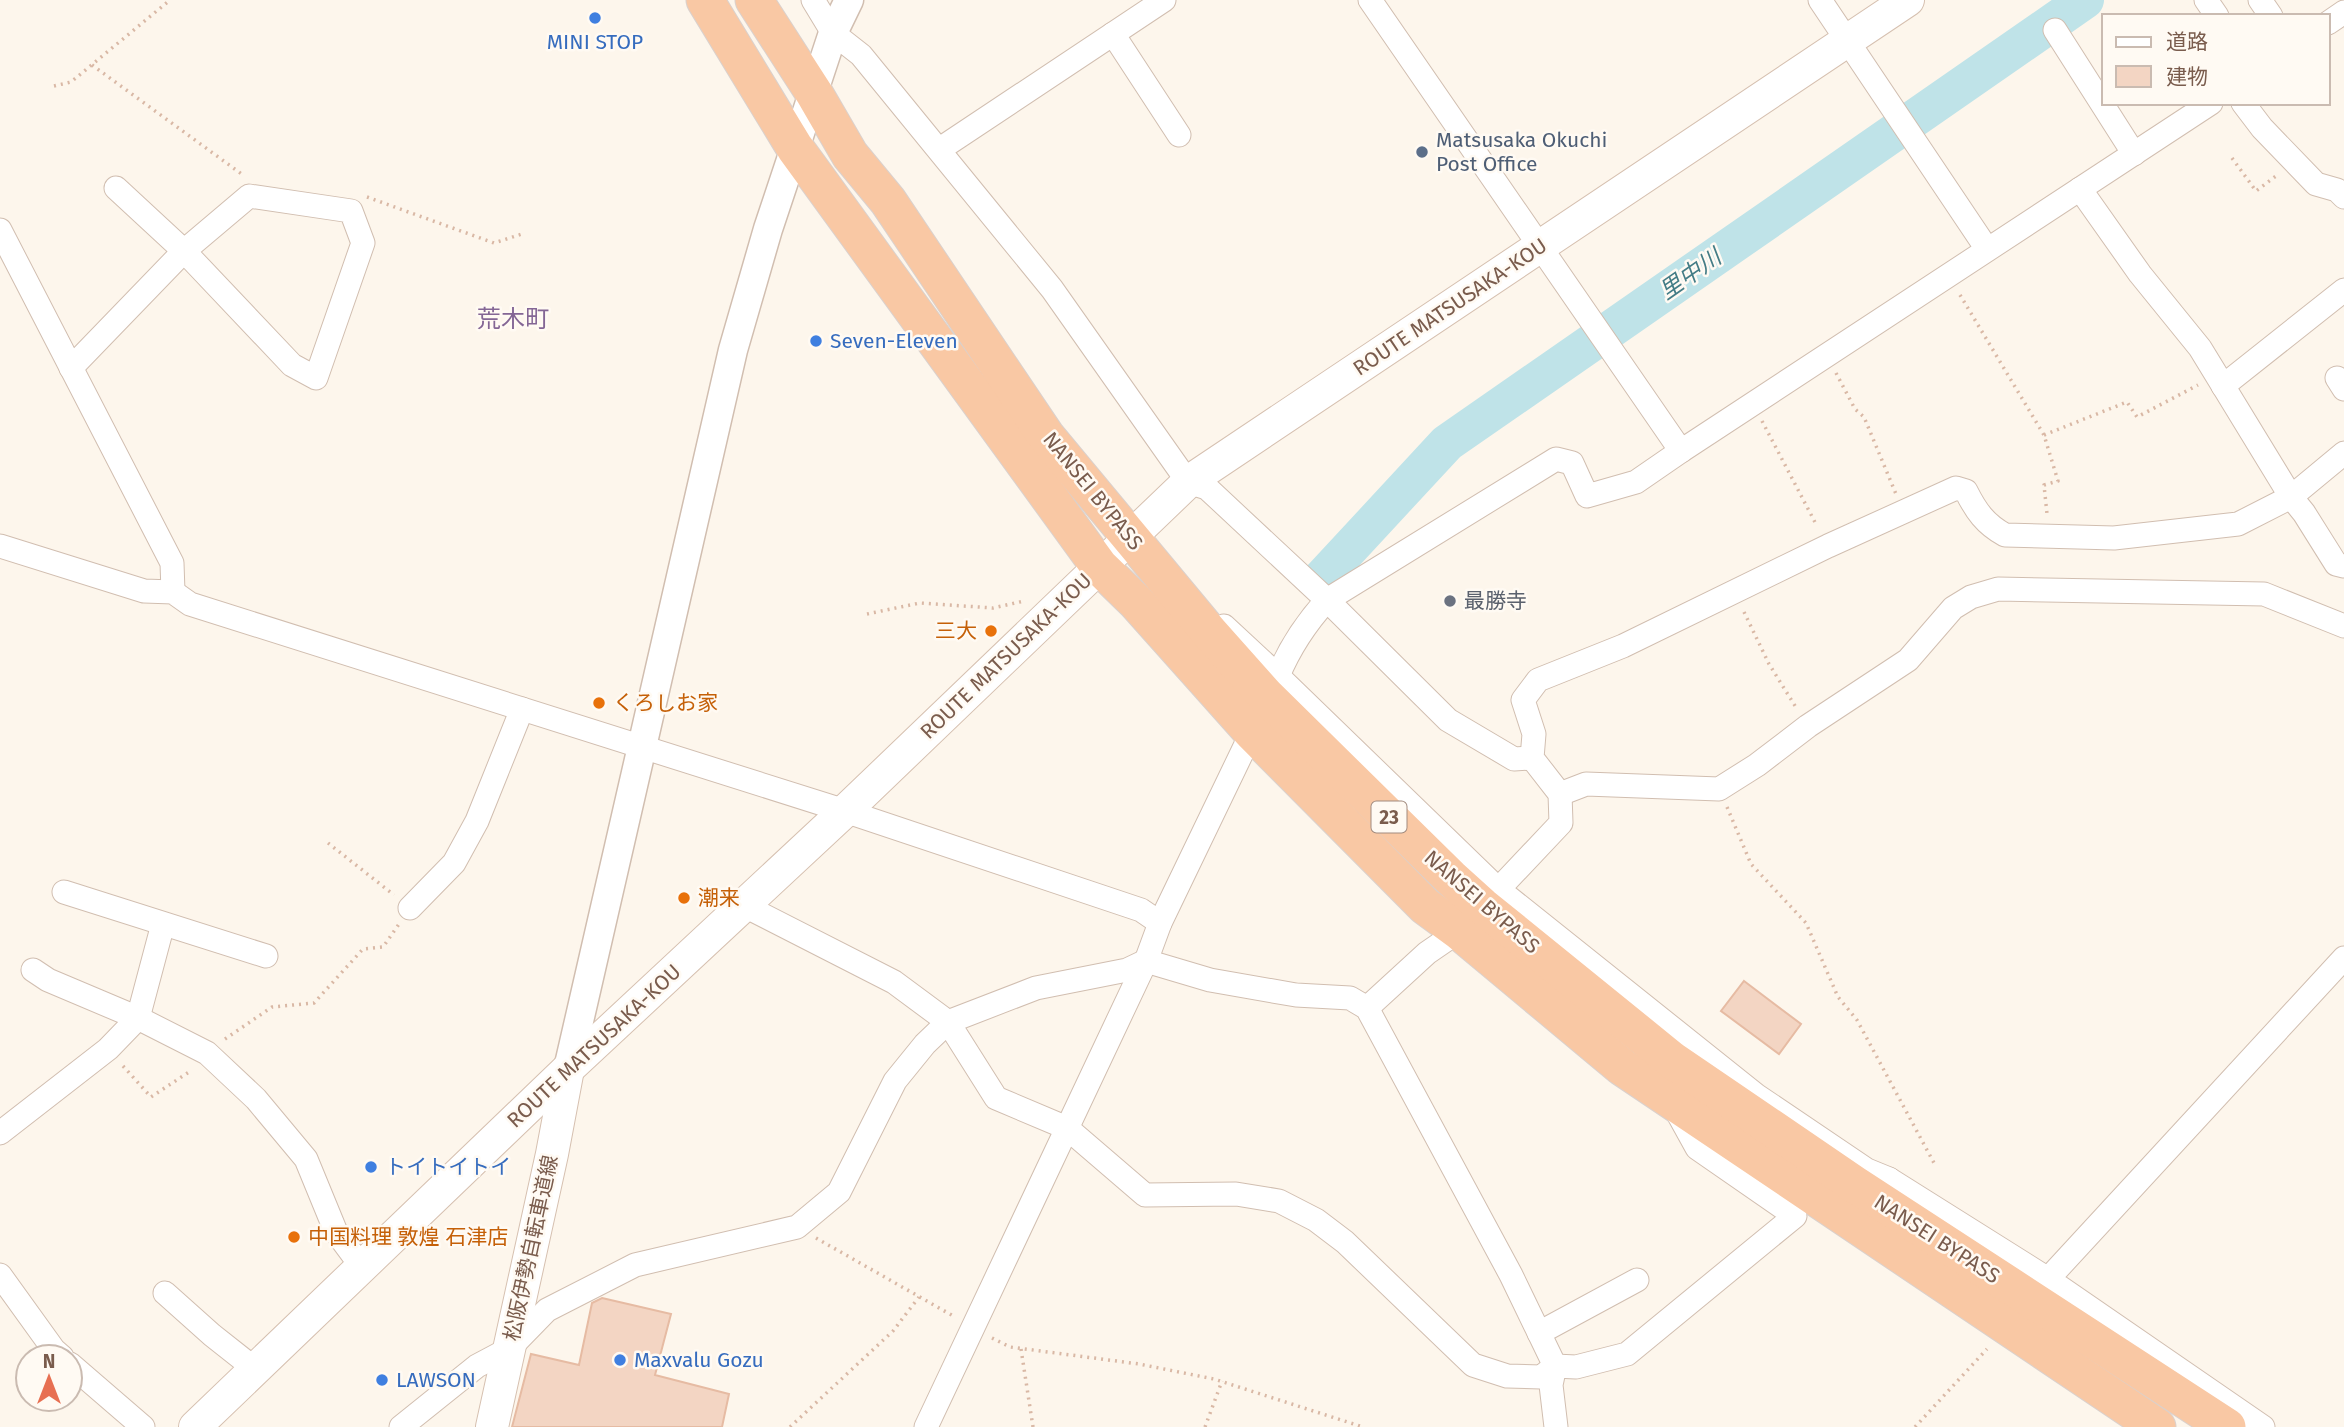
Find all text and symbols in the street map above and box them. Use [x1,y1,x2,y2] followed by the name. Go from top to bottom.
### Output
[587,10,603,26] marker: MINI STOP
[2102,14,2330,105] legend
[547,29,643,55] place label: MINI STOP
[2166,29,2208,55] text: 道路
[2166,64,2208,90] text: 建物
[1436,127,1607,177] place label: Matsusaka Okuchi Post Office
[1414,144,1430,160] marker: Matsusaka Okuchi Post Office
[1348,232,1552,382] street label: ROUTE MATSUSAKA-KOU
[1654,241,1729,305] water label: 里中川
[477,305,549,333] district label: 荒木町
[830,328,958,354] place label: Seven-Eleven
[808,333,824,349] marker: Seven-Eleven
[1037,427,1149,555] street label: NANSEI BYPASS
[915,567,1097,745] street label: ROUTE MATSUSAKA-KOU
[1464,588,1527,614] place label: 最勝寺
[1442,593,1458,609] marker: 最勝寺
[935,618,977,644] place label: 三大
[983,623,999,639] marker: 三大
[613,690,718,716] place label: くろしお家
[591,695,607,711] marker: くろしお家
[1372,802,1406,832] road number: 23
[1419,845,1545,959] street label: NANSEI BYPASS
[698,885,740,911] place label: 潮来
[676,890,692,906] marker: 潮来
[502,959,686,1133] street label: ROUTE MATSUSAKA-KOU
[499,1153,563,1343] street label: 松阪伊勢自転車道線
[385,1154,511,1180] place label: トイトイトイ
[363,1159,379,1175] marker: トイトイトイ
[1869,1189,2005,1289] street label: NANSEI BYPASS
[308,1224,508,1250] place label: 中国料理 敦煌 石津店
[286,1229,302,1245] marker: 中国料理 敦煌 石津店
[14,1343,84,1413] north arrow
[634,1347,764,1373] place label: Maxvalu Gozu
[43,1350,55,1373] text: N
[612,1352,628,1368] marker: Maxvalu Gozu
[396,1367,476,1393] place label: LAWSON
[374,1372,390,1388] marker: LAWSON

